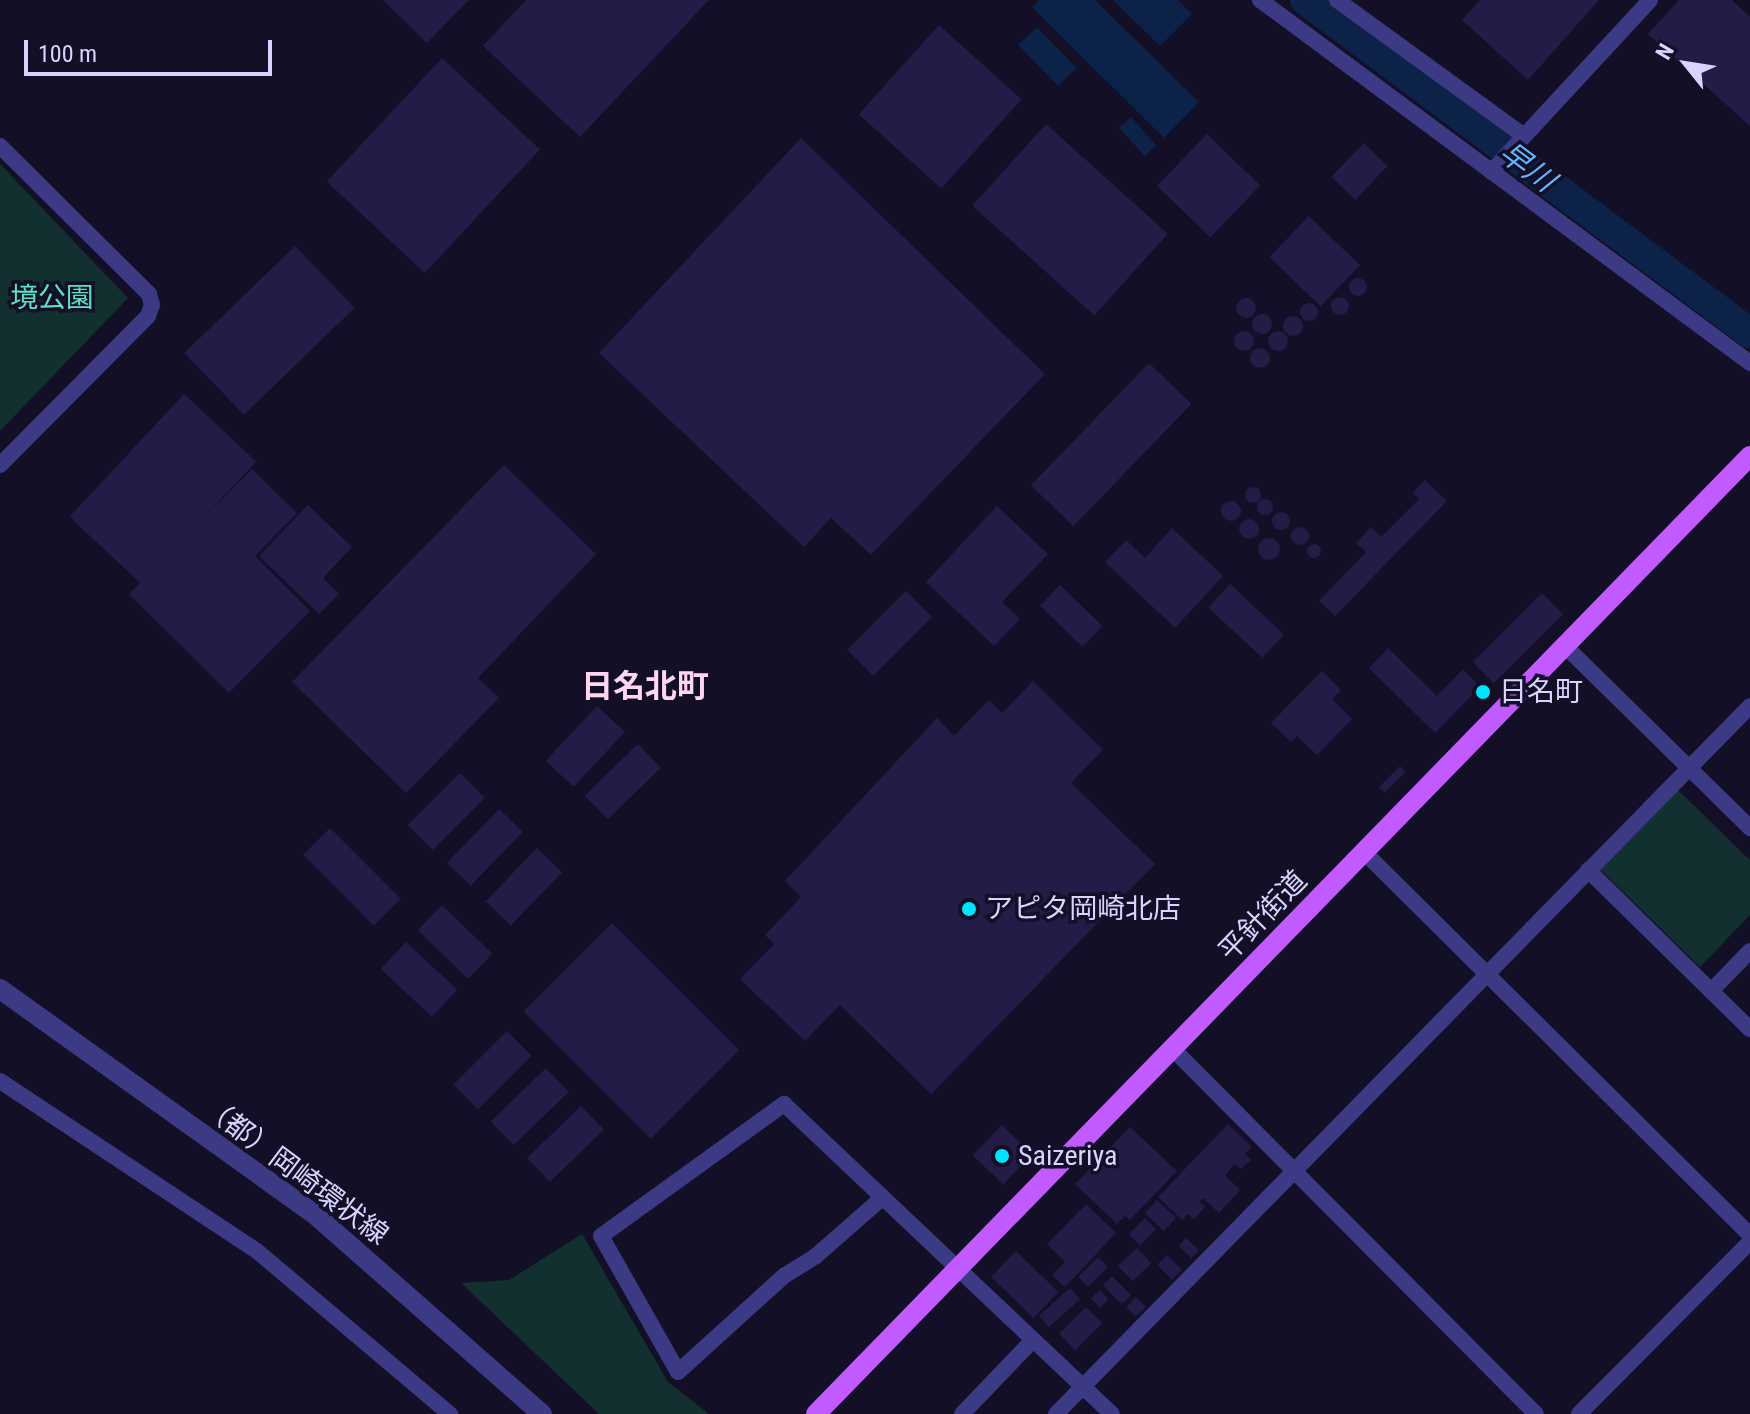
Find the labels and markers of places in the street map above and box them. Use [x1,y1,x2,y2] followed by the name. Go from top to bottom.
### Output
[1499,675,1583,709] place label: 日名町
[1474,683,1492,701] marker: 日名町
[985,892,1181,926] place label: アピタ岡崎北店
[960,900,978,918] marker: アピタ岡崎北店
[1018,1139,1117,1173] place label: Saizeriya
[993,1147,1011,1165] marker: Saizeriya

